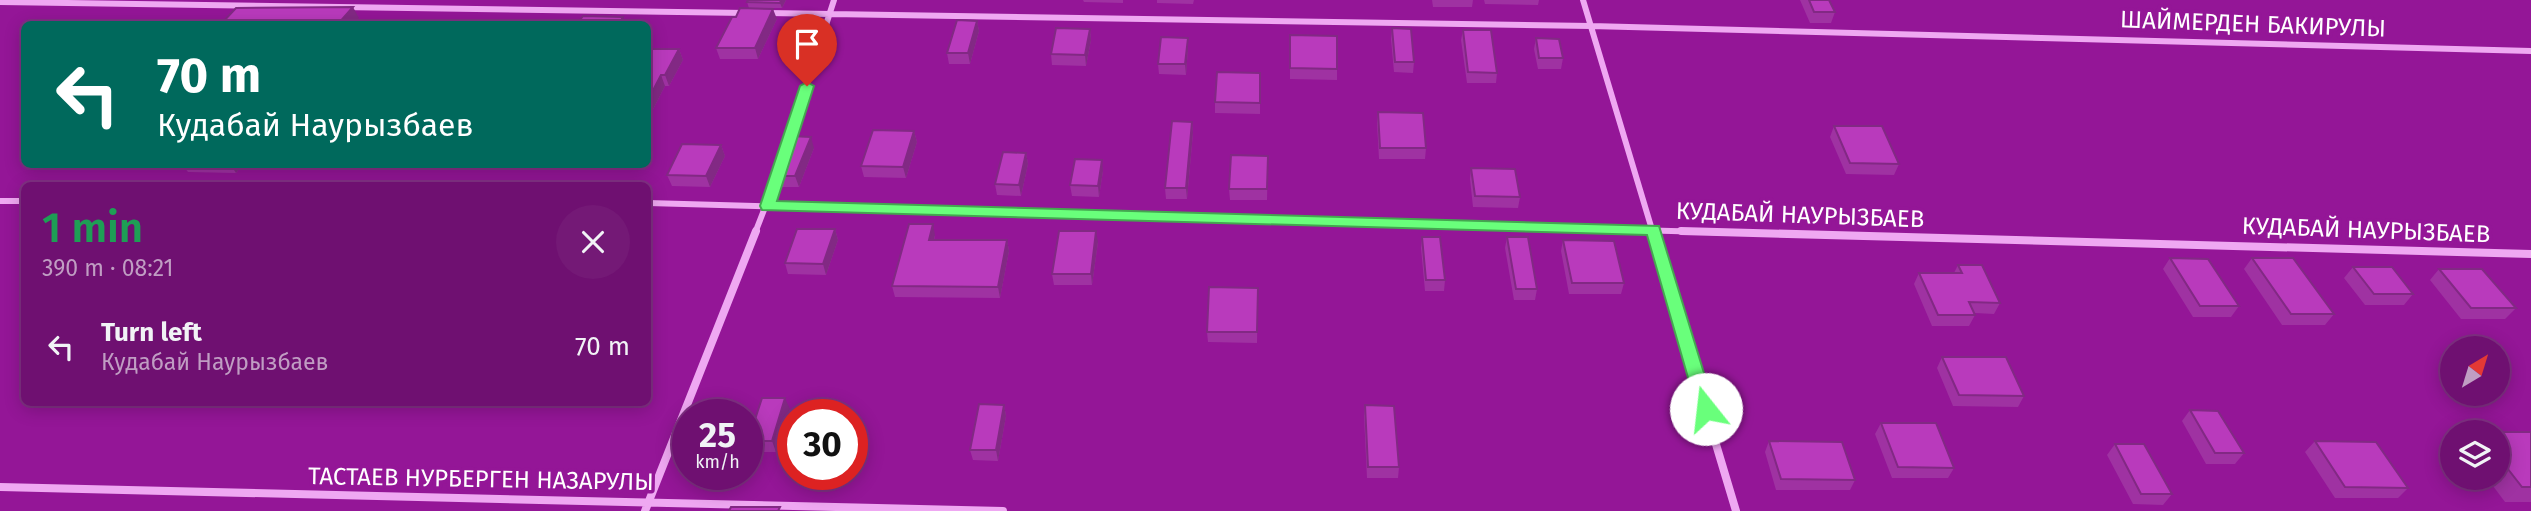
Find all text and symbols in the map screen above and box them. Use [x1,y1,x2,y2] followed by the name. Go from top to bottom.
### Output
[2120,5,2386,43] street label: ШАЙМЕРДЕН БАКИРУЛЫ
[777,14,837,86] pin
[788,25,826,63] icon: arrive
[157,46,261,105] text: 70 m
[42,49,133,140] icon: left
[157,106,474,144] text: Кудабай Наурызбаев
[1675,197,1925,233] street label: КУДАБАЙ НАУРЫЗБАЕВ
[42,203,143,253] text: 1 min
[556,205,630,279] button: close
[2241,212,2491,248] street label: КУДАБАЙ НАУРЫЗБАЕВ
[42,254,173,282] text: 390 m · 08:21
[101,317,202,348] text: Turn left
[42,328,80,366] icon: left
[575,331,630,362] text: 70 m
[2440,336,2510,406] north arrow
[2440,336,2510,490] map controls
[101,348,329,376] text: Кудабай Наурызбаев
[1669,372,1743,446] position arrow
[777,399,868,490] speed limit sign: 30
[699,414,736,456] text: 25
[2440,420,2510,490] button: layers
[695,451,740,473] text: km/h
[308,462,654,496] street label: ТАСТАЕВ НУРБЕРГЕН НАЗАРУЛЫ

